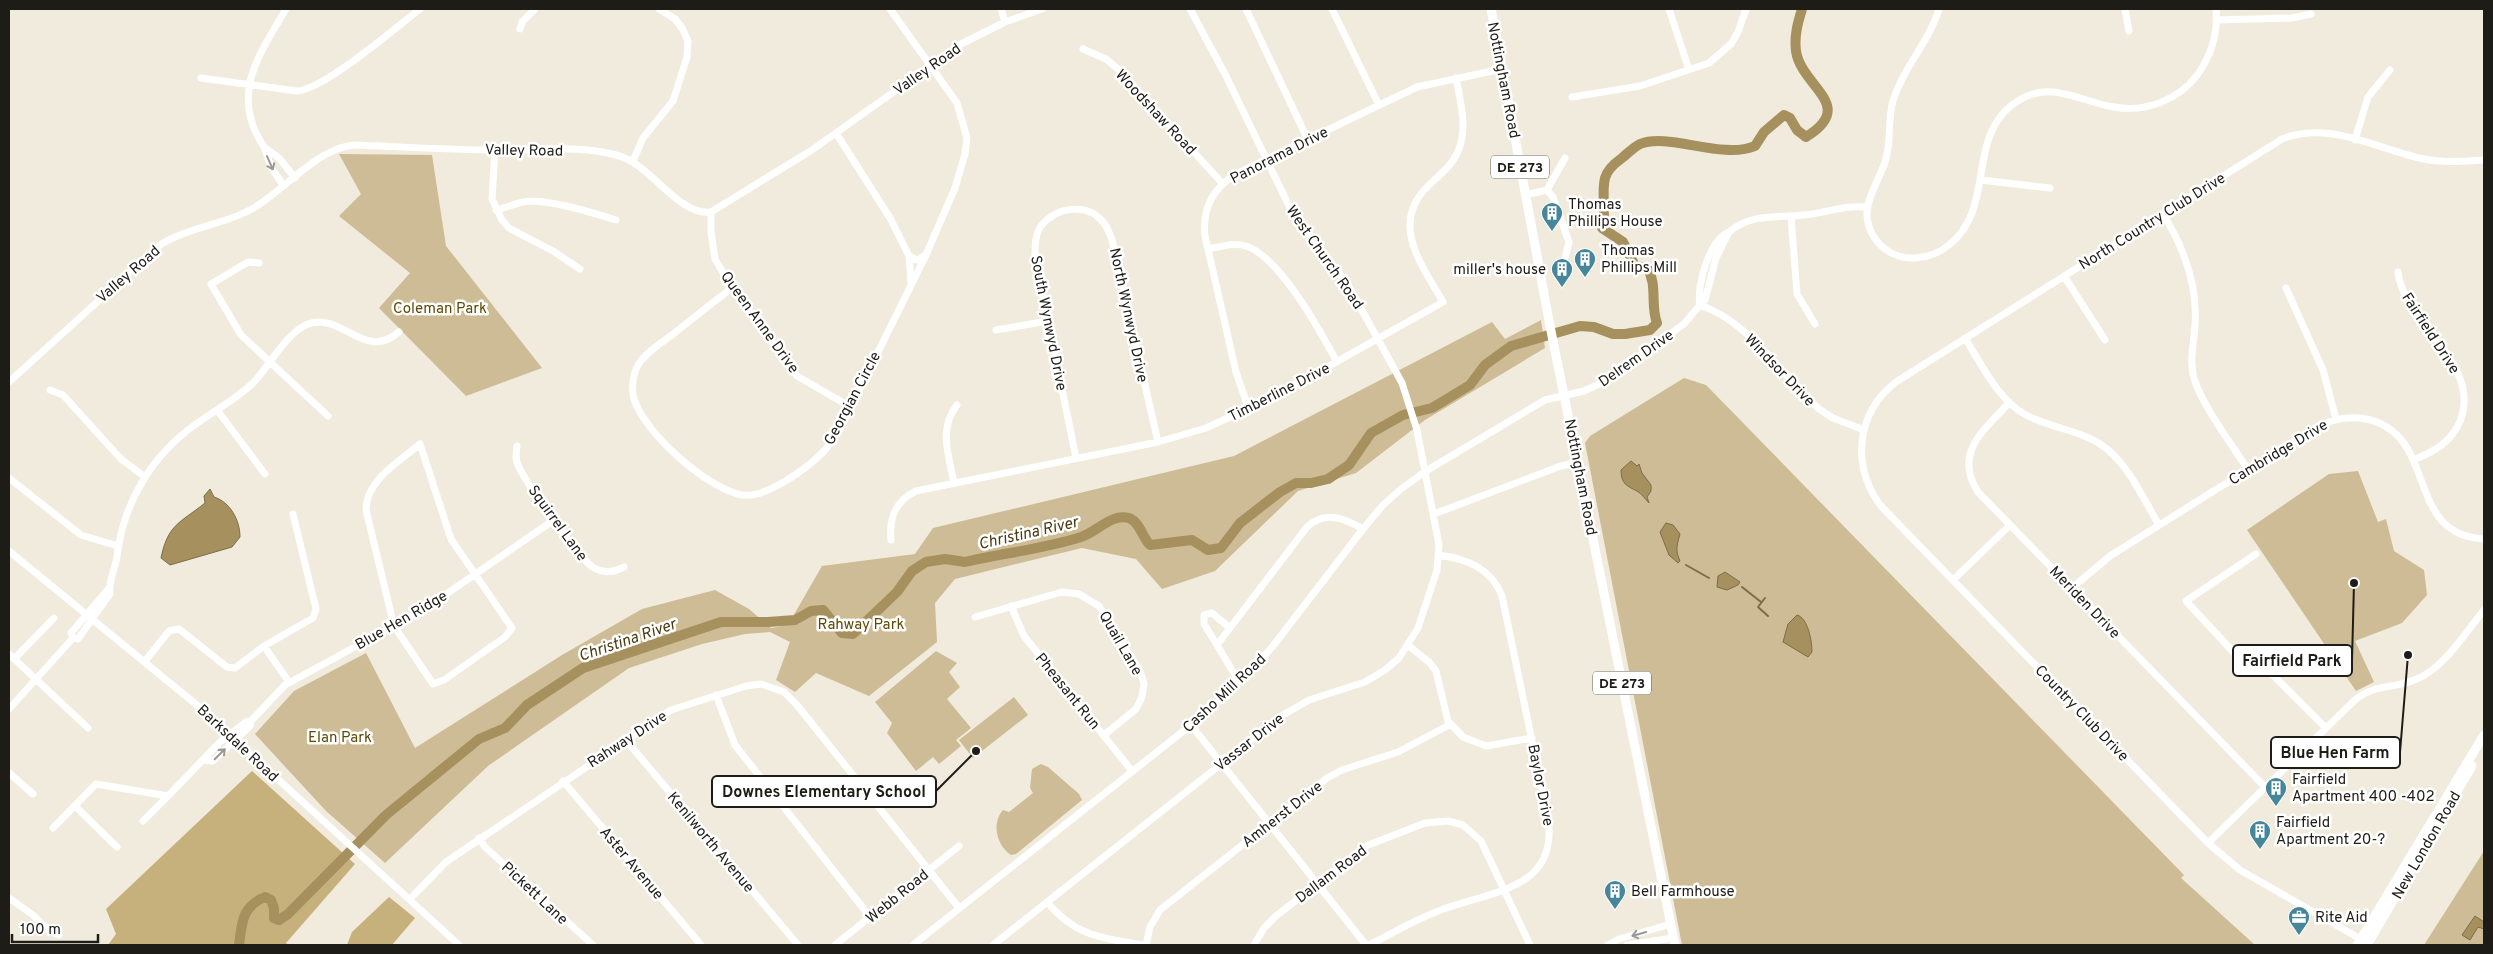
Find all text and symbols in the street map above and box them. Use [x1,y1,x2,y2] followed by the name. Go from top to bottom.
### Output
[1482,20,1523,140] street label: Nottingham Road
[890,40,965,101] street label: Valley Road
[1110,66,1199,160] street label: Woodshaw Road
[1227,123,1332,189] street label: Panorama Drive
[485,141,563,162] street label: Valley Road
[266,155,276,170] one-way arrow
[1491,156,1549,178] road number: DE 273
[2076,169,2230,275] street label: North Country Club Drive
[1568,196,1663,232] place label: Thomas Phillips House
[1540,201,1564,232] building icon: Thomas Phillips House
[1281,202,1367,314] street label: West Church Road
[93,242,165,308] street label: Valley Road
[1601,242,1677,278] place label: Thomas Phillips Mill
[1104,246,1151,384] street label: North Wynwyd Drive
[1573,247,1597,278] building icon: Thomas Phillips Mill
[1025,254,1070,393] street label: South Wynwyd Drive
[1550,257,1574,288] building icon: miller's house
[1453,261,1546,280] place label: miller's house
[715,268,802,378] street label: Queen Anne Drive
[2396,290,2463,378] street label: Fairfield Drive
[393,300,487,319] park label: Coleman Park
[1596,326,1678,392] street label: Delrem Drive
[1740,331,1818,411] street label: Windsor Drive
[821,349,886,449] street label: Georgian Circle
[1226,360,1334,427] street label: Timberline Drive
[2226,416,2332,490] street label: Cambridge Drive
[1559,417,1600,537] street label: Nottingham Road
[523,482,591,566] street label: Squirrel Lane
[977,512,1082,555] water label: Christina River
[2044,563,2123,643] street label: Meriden Drive
[352,587,451,655] street label: Blue Hen Ridge
[1094,608,1146,680] street label: Quail Lane
[576,614,681,667] water label: Christina River
[818,616,904,635] park label: Rahway Park
[2233,645,2352,676] callout: Fairfield Park
[1030,650,1104,734] street label: Pheasant Run
[1179,651,1271,738] street label: Casho Mill Road
[2242,652,2342,672] text: Fairfield Park
[2030,662,2132,766] street label: Country Club Drive
[1593,671,1651,694] road number: DE 273
[192,701,282,787] street label: Barksdale Road
[584,707,671,773] street label: Rahway Drive
[1211,710,1289,776] street label: Vassar Drive
[308,729,372,748] park label: Elan Park
[2271,737,2400,768] callout: Blue Hen Farm
[1522,743,1557,828] street label: Baylor Drive
[2280,744,2390,764] text: Blue Hen Farm
[214,747,226,760] one-way arrow
[2292,771,2435,807] place label: Fairfield Apartment 400 -402
[712,776,936,807] callout: Downes Elementary School
[2264,776,2288,807] building icon: Fairfield Apartment 400 -402
[1239,778,1327,853] street label: Amherst Drive
[722,783,926,803] text: Downes Elementary School
[2389,788,2466,903] street label: New London Road
[662,789,758,897] street label: Kenilworth Avenue
[2276,814,2385,850] place label: Fairfield Apartment 20-?
[2248,819,2272,850] building icon: Fairfield Apartment 20-?
[595,824,667,904] street label: Aster Avenue
[1292,842,1371,908] street label: Dallam Road
[497,858,571,930] street label: Pickett Lane
[863,866,933,928] street label: Webb Road
[1603,879,1627,910] building icon: Bell Farmhouse
[1631,883,1735,902] place label: Bell Farmhouse
[2287,905,2311,936] office icon: Rite Aid
[2315,909,2368,928] place label: Rite Aid
[12,912,99,944] scale bar
[20,921,61,940] text: 100 m
[1631,929,1647,939] one-way arrow

